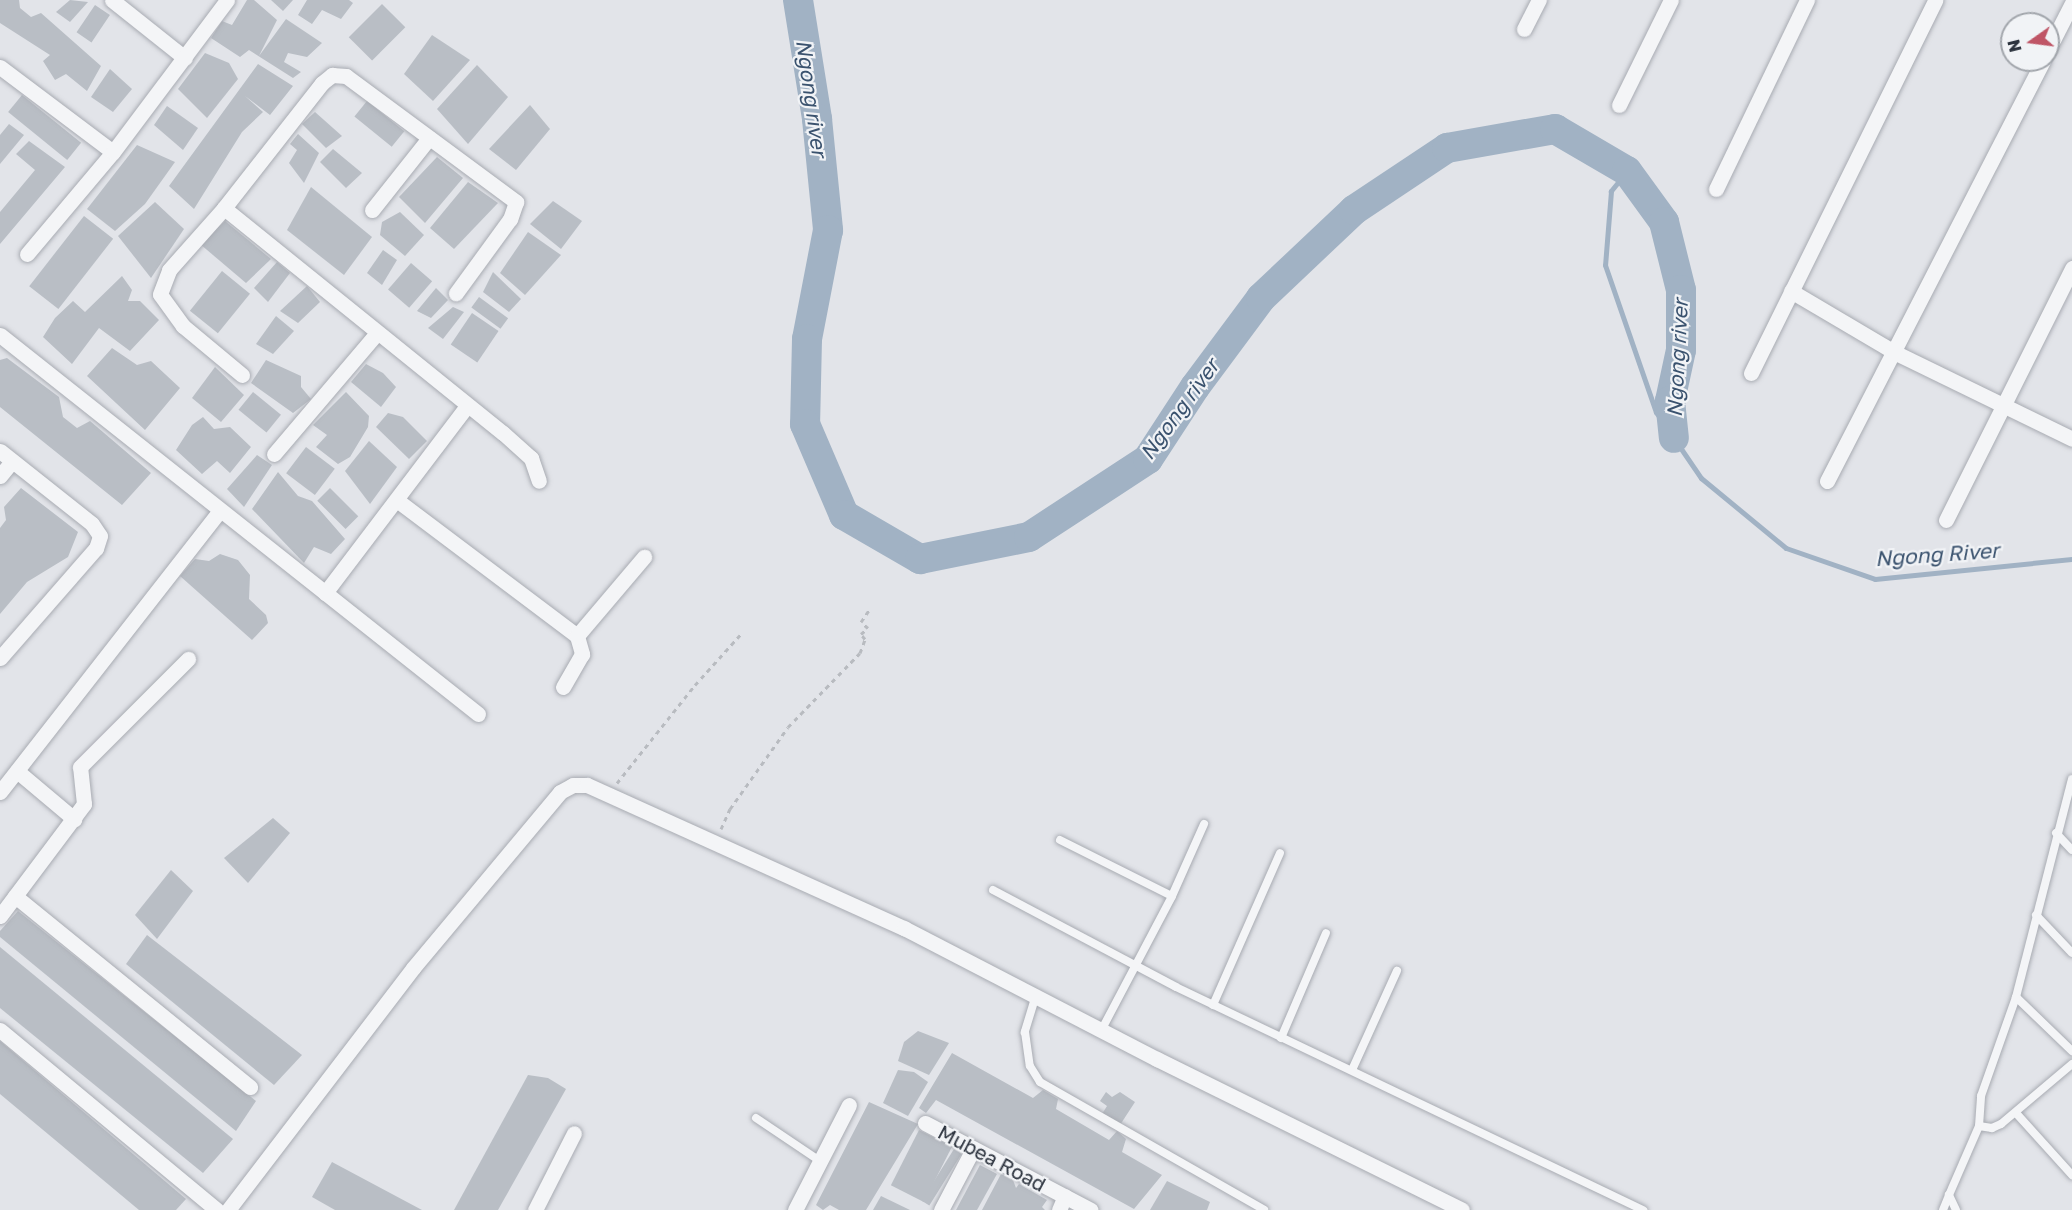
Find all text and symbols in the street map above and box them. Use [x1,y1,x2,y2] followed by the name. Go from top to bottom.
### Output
[2000,12,2060,72] north arrow
[791,38,833,158] water label: Ngong river
[2003,38,2026,54] text: N
[1661,298,1693,418] water label: Ngong river
[1134,354,1224,464] water label: Ngong river
[1874,537,2000,571] water label: Ngong River
[934,1120,1050,1196] street label: Mubea Road

